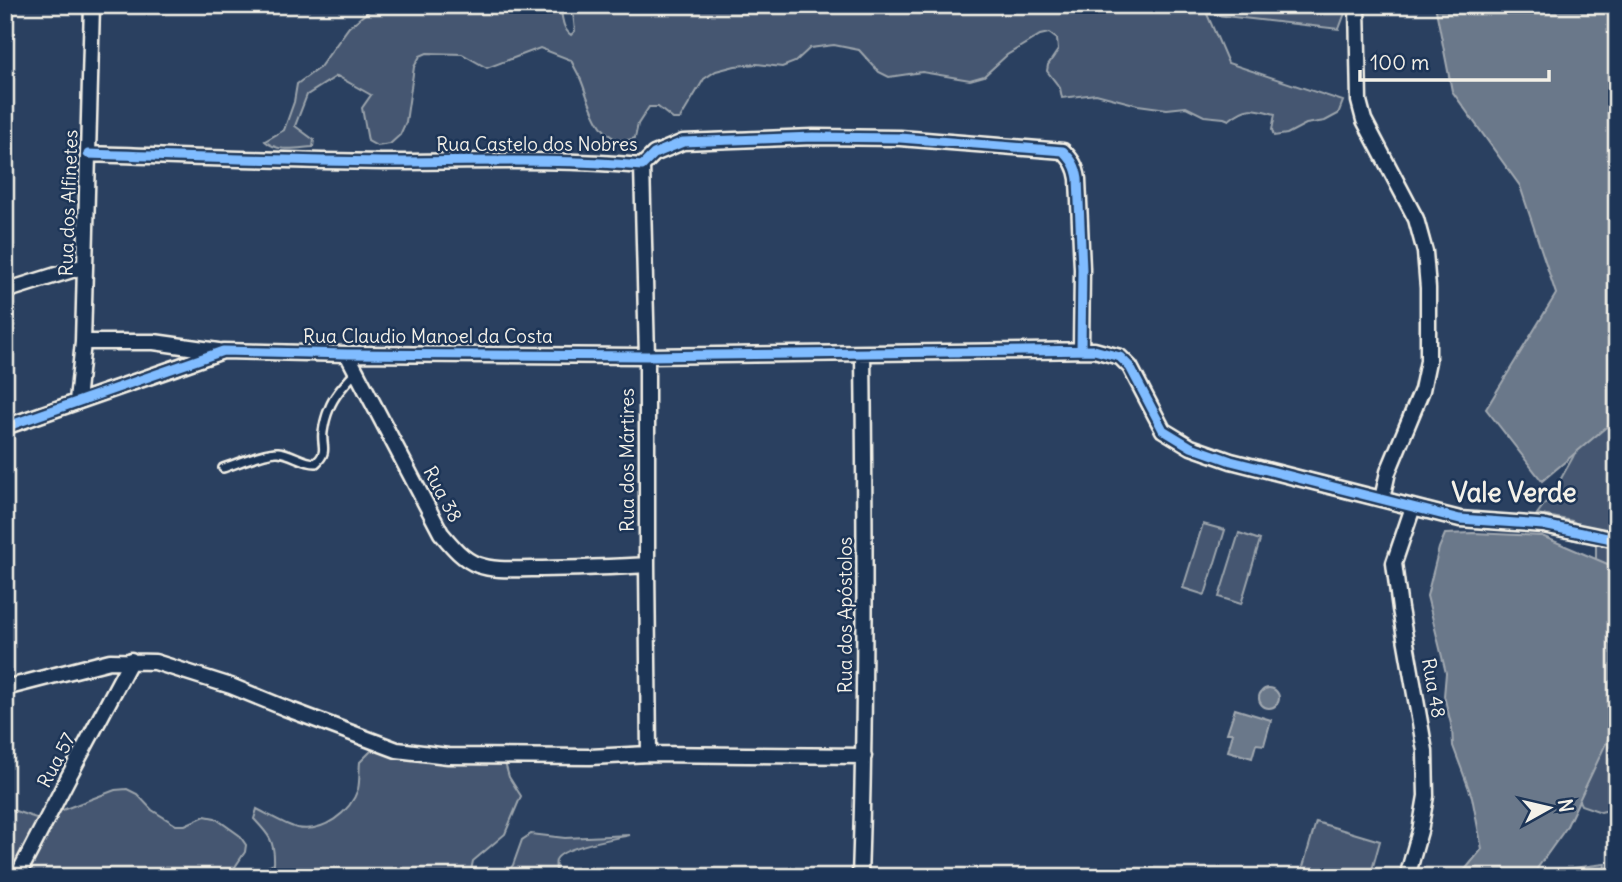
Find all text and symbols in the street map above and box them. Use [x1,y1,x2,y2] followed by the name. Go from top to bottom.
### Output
[1360,38,1548,82] scale bar
[1370,49,1429,76] text: 100 m
[53,129,83,277] street label: Rua dos Alfinetes
[436,132,638,156] street label: Rua Castelo dos Nobres
[303,324,553,348] street label: Rua Claudio Manoel da Costa
[615,388,639,532] street label: Rua dos Mártires
[418,462,468,526] street label: Rua 38
[1452,476,1576,509] district label: Vale Verde
[833,537,857,693] street label: Rua dos Apóstolos
[1417,656,1451,720] street label: Rua 48
[32,728,80,792] street label: Rua 57
[1514,774,1584,844] north arrow
[1553,797,1579,814] text: N

